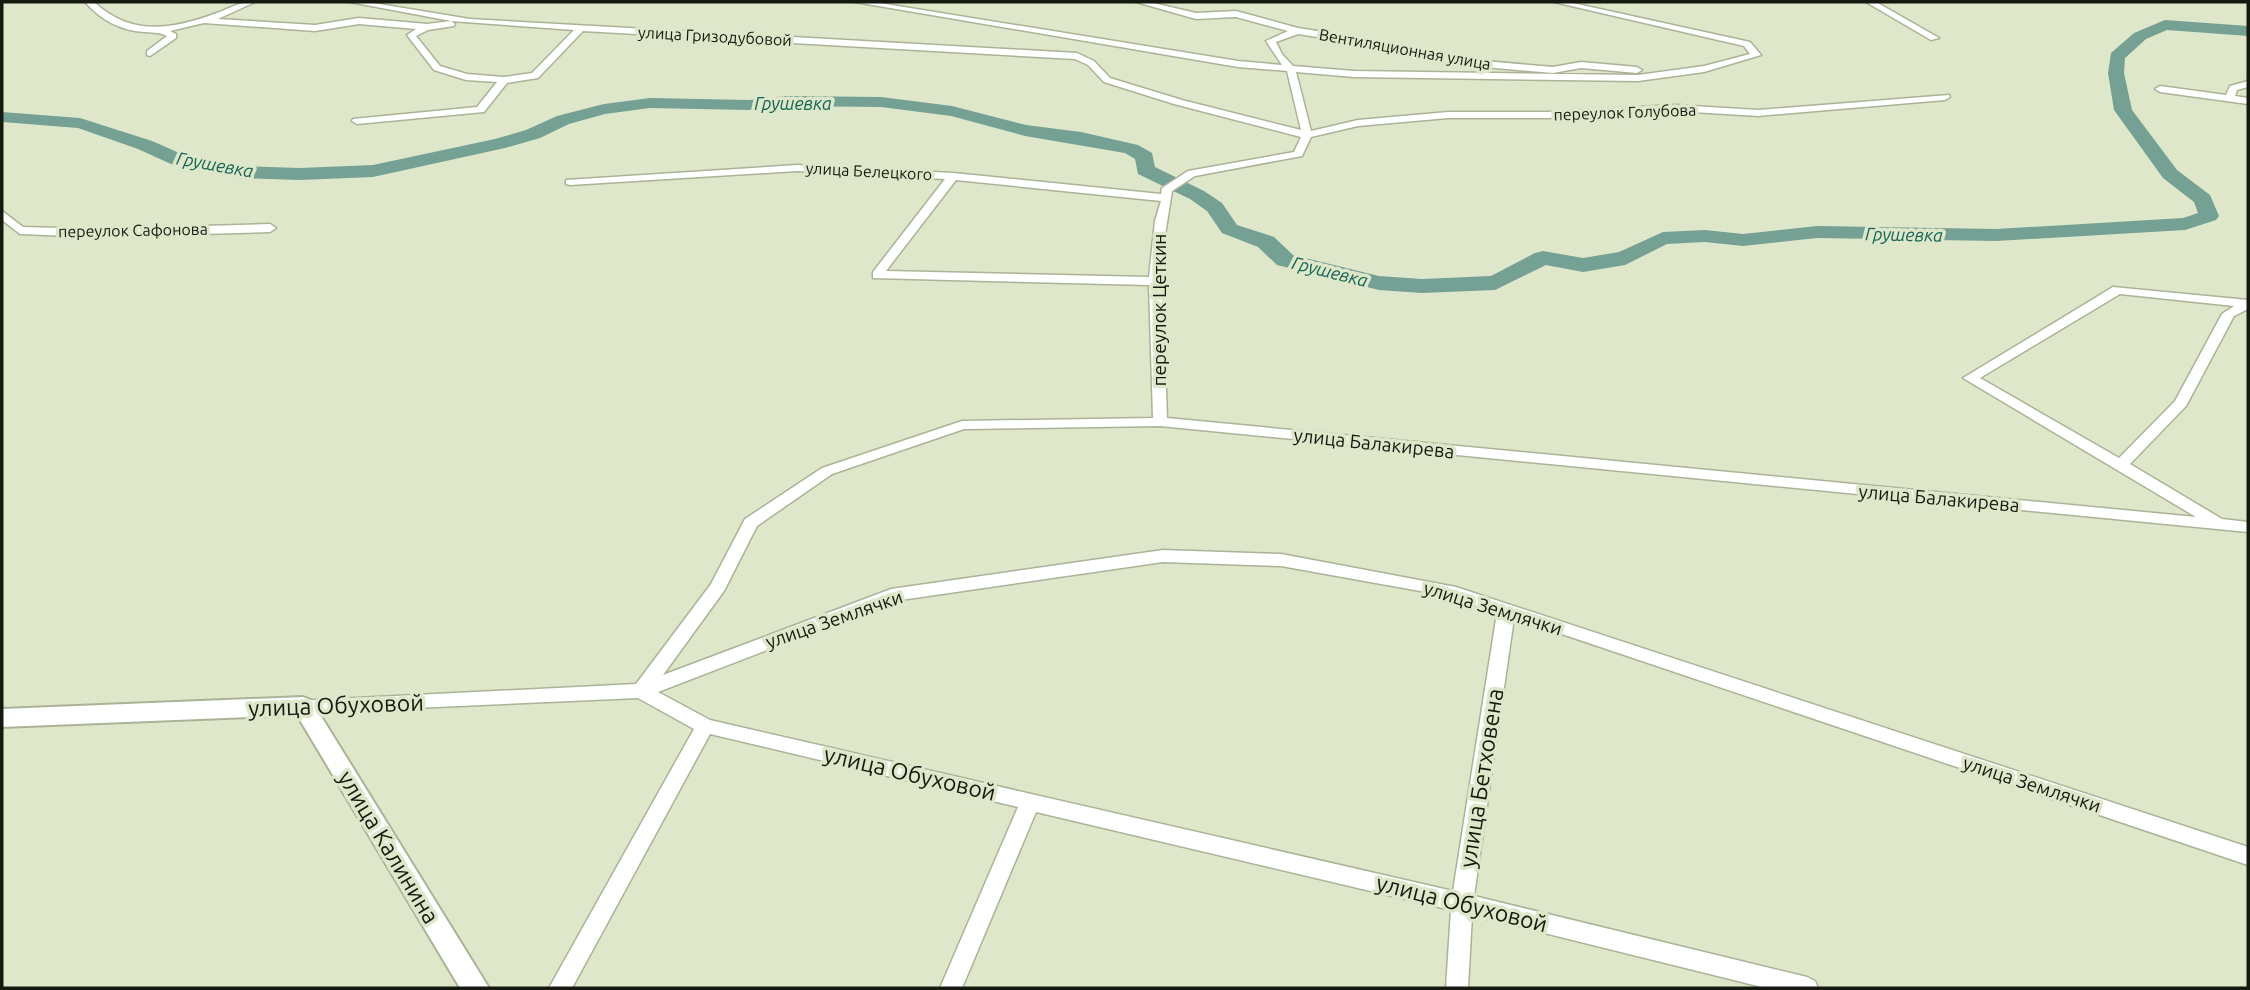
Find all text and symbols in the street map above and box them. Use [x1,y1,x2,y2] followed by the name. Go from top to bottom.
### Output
[638,23,792,49] street label: улица Гризодубовой
[1318,25,1492,73] street label: Вентиляционная улица
[754,93,832,113] water label: Грушевка
[1553,101,1697,123] street label: переулок Голубова
[175,147,255,181] water label: Грушевка
[805,159,933,183] street label: улица Белецкого
[58,220,208,240] street label: переулок Сафонова
[1865,223,1943,245] water label: Грушевка
[1148,234,1170,386] street label: переулок Цеткин
[1290,252,1370,290] water label: Грушевка
[1292,424,1456,462] street label: улица Балакирева
[1858,480,2020,516] street label: улица Балакирева
[1421,576,1565,640] street label: улица Землячки
[763,585,905,653] street label: улица Землячки
[1454,687,1508,869] street label: улица Бетховена
[248,689,424,721] street label: улица Обуховой
[822,741,998,805] street label: улица Обуховой
[1960,751,2104,817] street label: улица Землячки
[334,766,444,928] street label: улица Калинина
[1374,870,1550,936] street label: улица Обуховой

